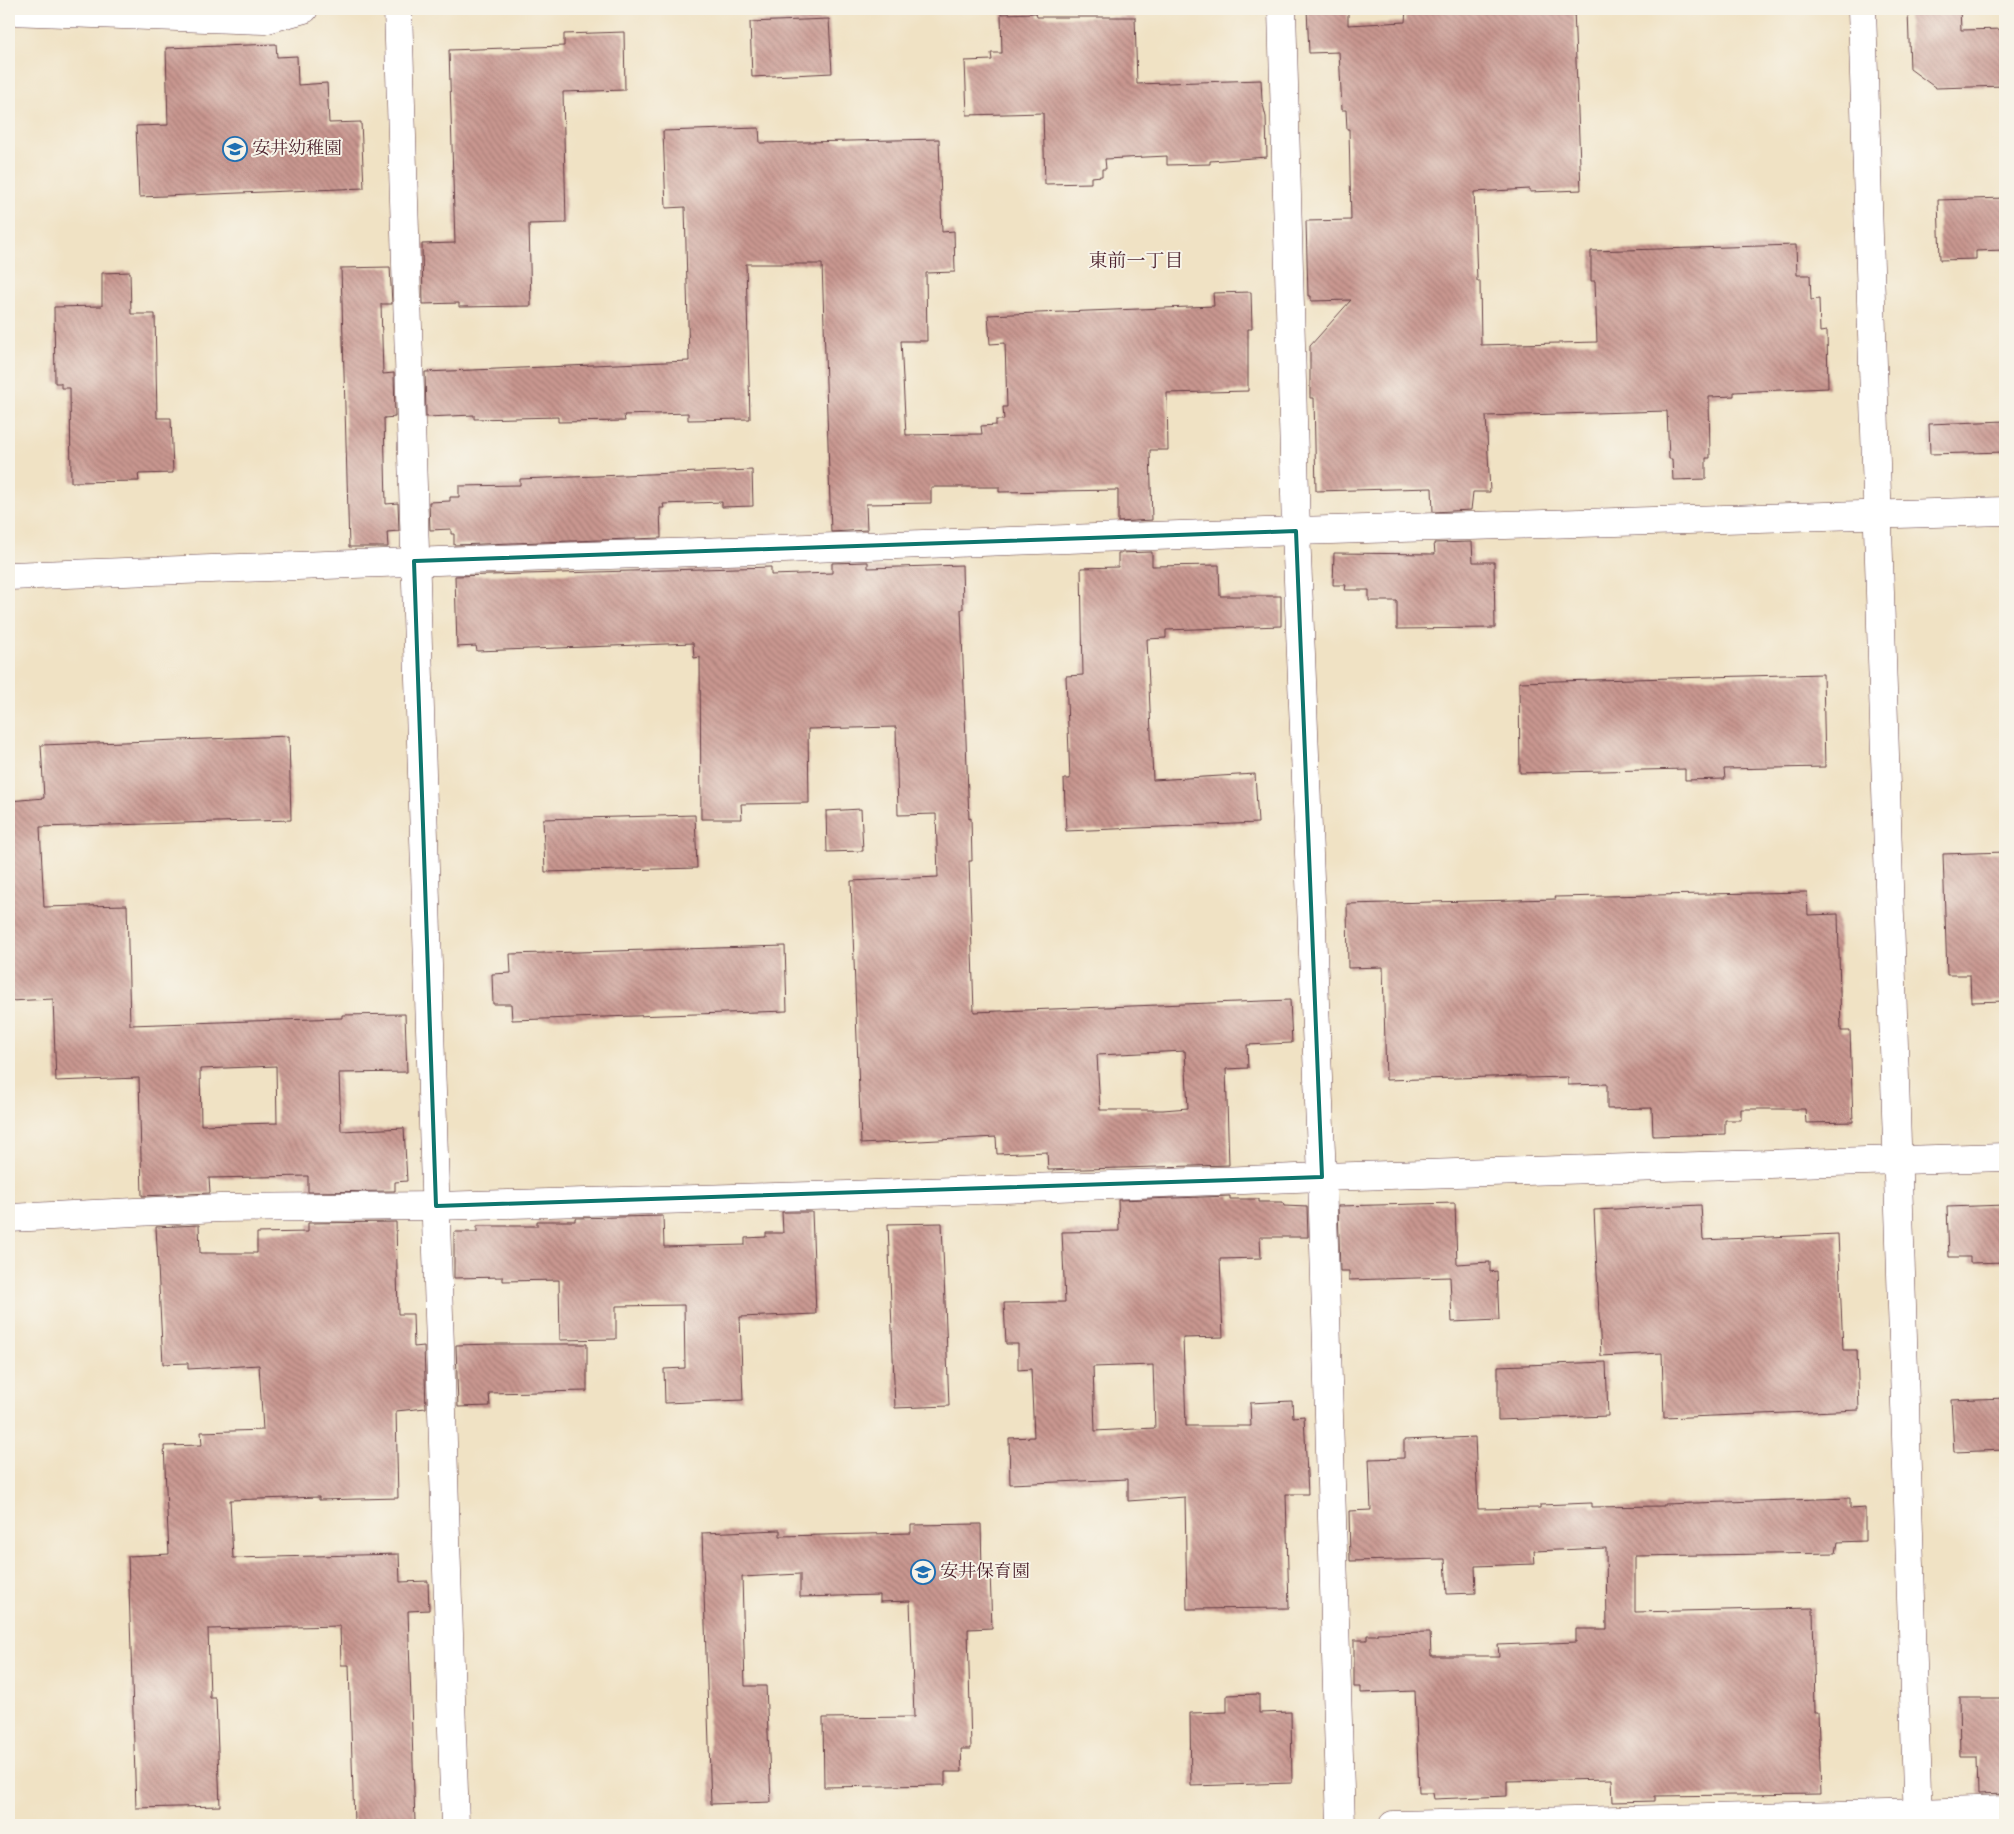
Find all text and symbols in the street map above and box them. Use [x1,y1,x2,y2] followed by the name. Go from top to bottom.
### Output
[222,136,248,162] school or university icon: 安井幼稚園
[252,138,342,158] place label: 安井幼稚園
[1088,250,1184,272] district label: 東前一丁目
[910,1559,936,1585] school or university icon: 安井保育園
[940,1561,1030,1581] place label: 安井保育園

